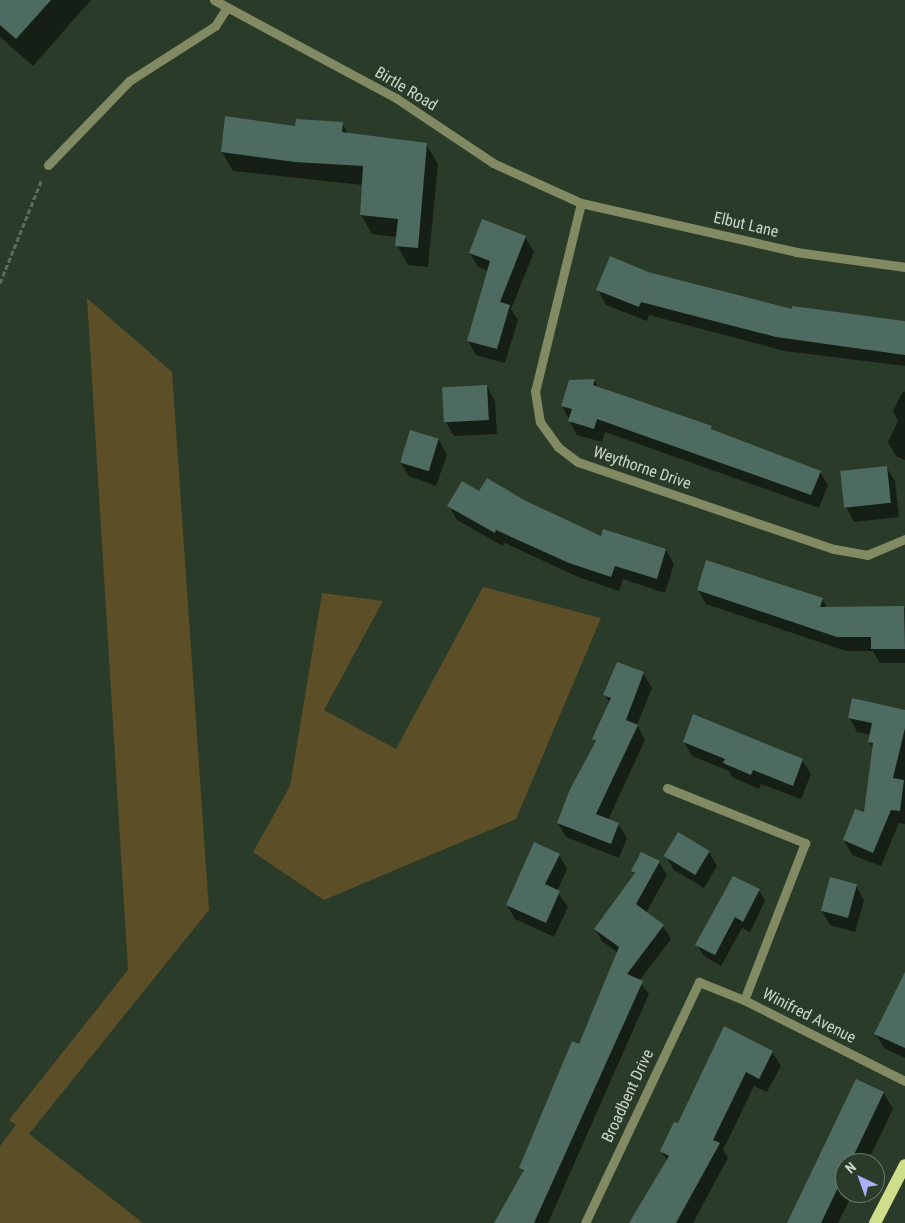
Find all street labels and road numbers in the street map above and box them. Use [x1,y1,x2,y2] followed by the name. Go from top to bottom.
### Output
[371,63,441,115] street label: Birtle Road
[712,208,780,242] street label: Elbut Lane
[591,442,693,494] street label: Weythorne Drive
[759,984,859,1048] street label: Winifred Avenue
[598,1046,658,1146] street label: Broadbent Drive

